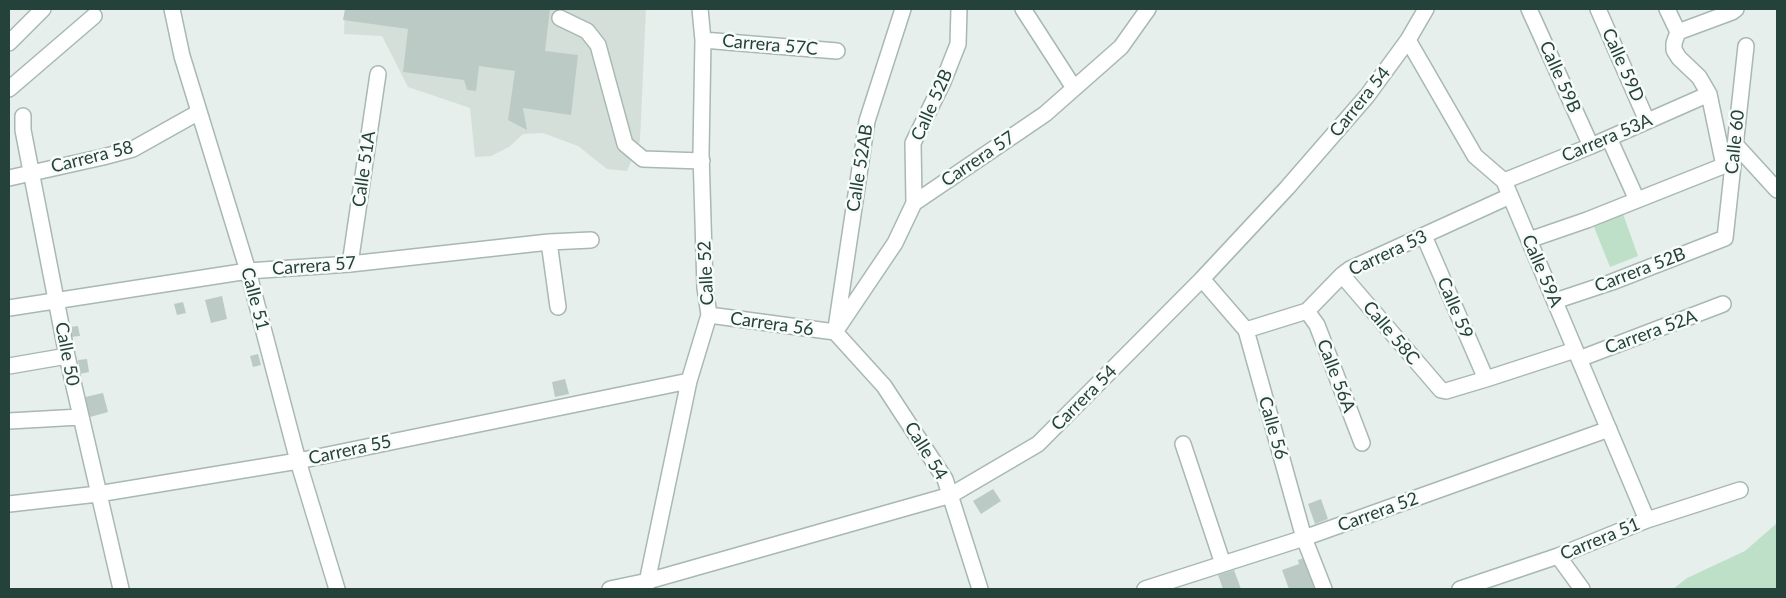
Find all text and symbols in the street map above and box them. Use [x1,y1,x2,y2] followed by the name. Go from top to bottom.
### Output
[1597,25,1649,105] street label: Calle 59D
[721,30,819,60] street label: Carrera 57C
[1535,38,1585,116] street label: Calle 59B
[1325,63,1395,141] street label: Carrera 54
[907,66,957,144] street label: Calle 52B
[1558,109,1656,167] street label: Carrera 53A
[1721,109,1749,175] street label: Calle 60
[842,123,878,213] street label: Calle 52AB
[937,127,1019,191] street label: Carrera 57
[348,130,380,208] street label: Calle 51A
[49,136,135,178] street label: Carrera 58
[1345,225,1431,281] street label: Carrera 53
[1517,232,1567,310] street label: Calle 59A
[694,240,718,306] street label: Calle 52
[1591,243,1689,297] street label: Carrera 52B
[271,252,357,280] street label: Carrera 57
[236,265,274,333] street label: Calle 51
[1432,274,1478,342] street label: Calle 59
[1358,297,1424,369] street label: Calle 58C
[1602,305,1700,359] street label: Carrera 52A
[729,307,815,341] street label: Carrera 56
[50,320,84,388] street label: Calle 50
[1312,336,1360,416] street label: Calle 56A
[1047,361,1121,435] street label: Carrera 54
[1254,394,1292,462] street label: Calle 56
[900,418,952,484] street label: Calle 54
[307,431,393,469] street label: Carrera 55
[1335,487,1421,537] street label: Carrera 52
[1557,513,1643,565] street label: Carrera 51

